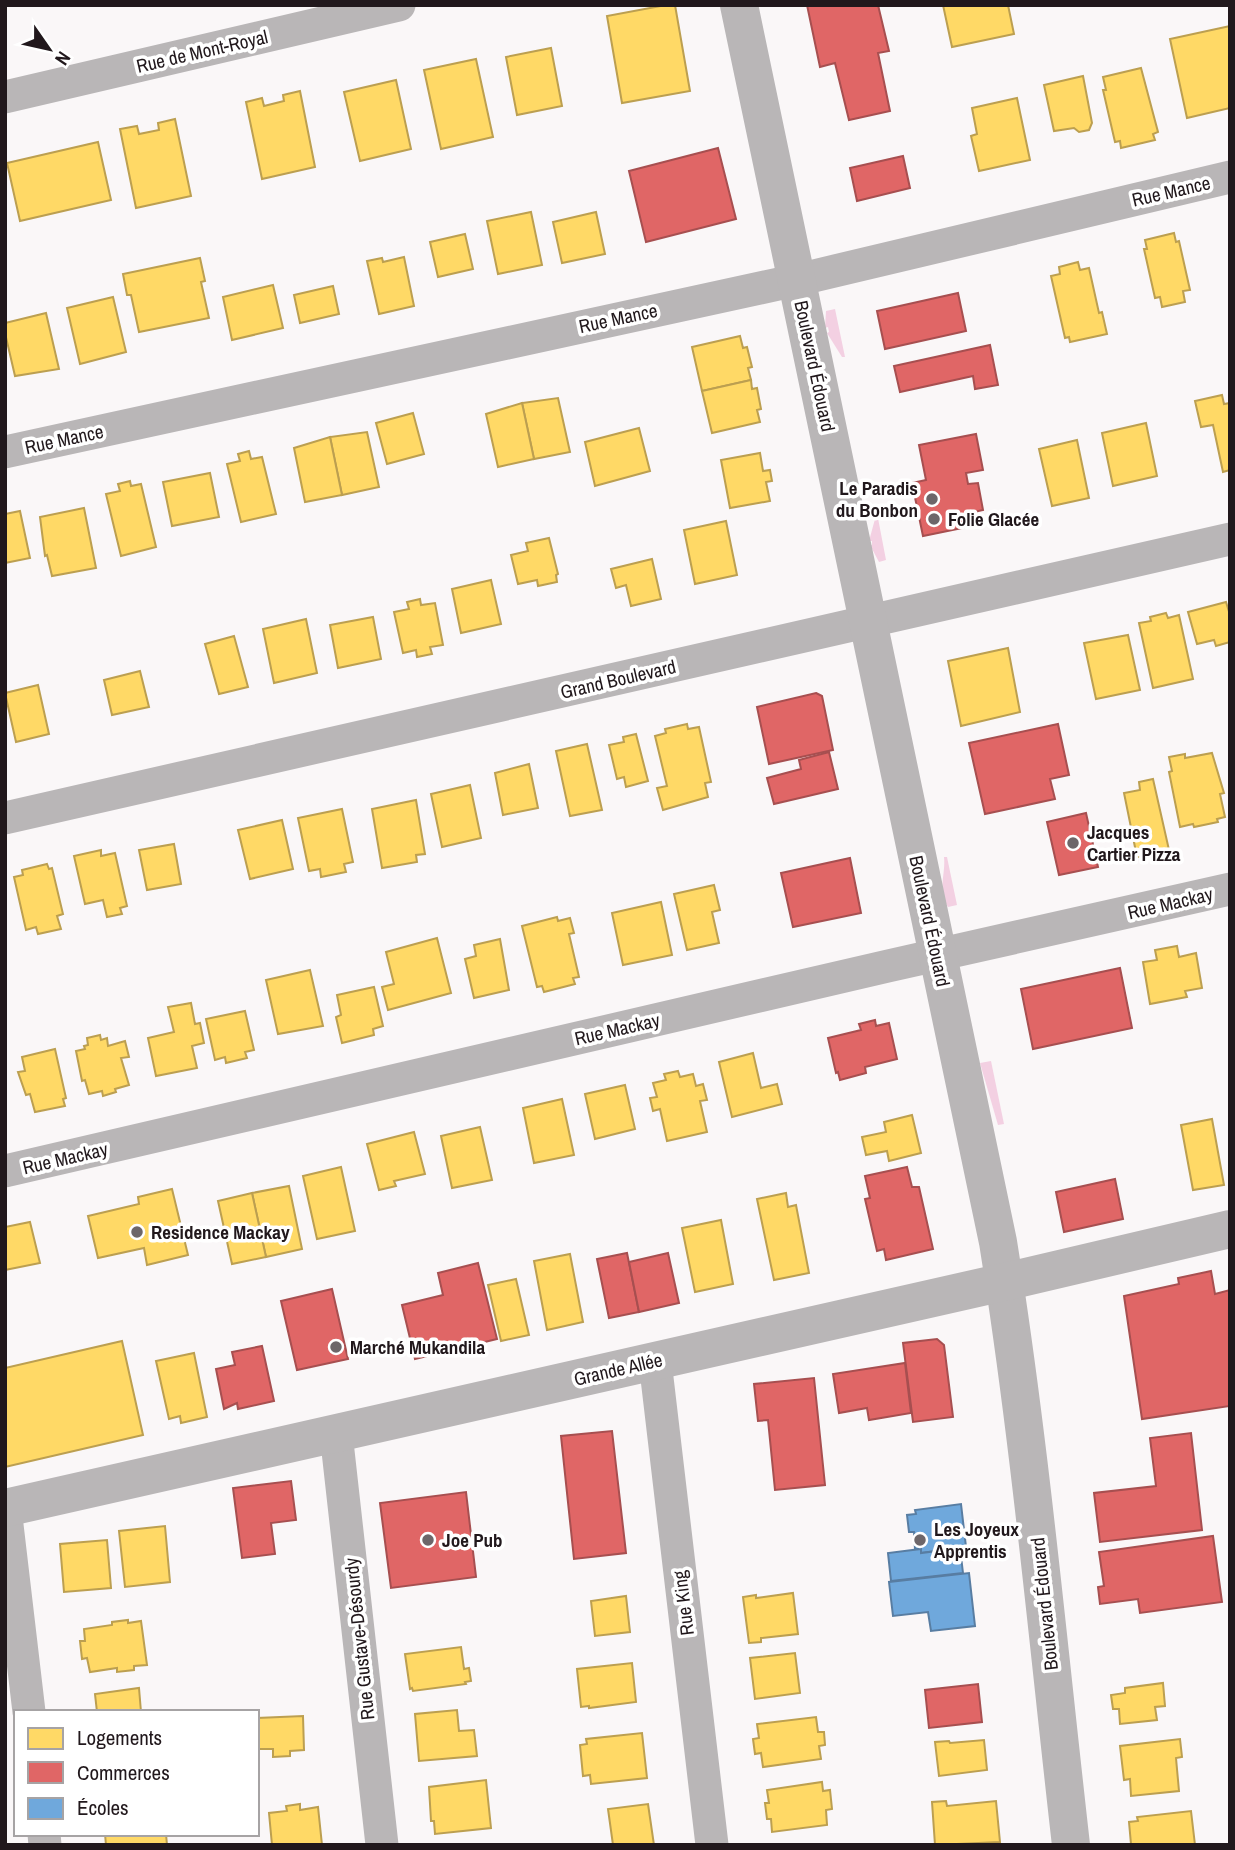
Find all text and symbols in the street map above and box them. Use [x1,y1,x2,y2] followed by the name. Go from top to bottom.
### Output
[14,14,84,84] north arrow
[134,23,270,79] street label: Rue de Mont-Royal
[49,47,77,70] text: N
[1129,169,1213,213] street label: Rue Mance
[576,297,660,339] street label: Rue Mance
[788,298,842,434] street label: Boulevard Édouard
[22,418,106,460] street label: Rue Mance
[836,475,918,523] place label: Le Paradis du Bonbon
[924,491,940,507] marker: Le Paradis du Bonbon
[948,506,1039,532] place label: Folie Glacée
[926,511,942,527] marker: Folie Glacée
[558,653,678,705] street label: Grand Boulevard
[1087,819,1181,867] place label: Jacques Cartier Pizza
[1065,835,1081,851] marker: Jacques Cartier Pizza
[903,853,957,989] street label: Boulevard Édouard
[1125,881,1215,925] street label: Rue Mackay
[572,1007,662,1051] street label: Rue Mackay
[20,1136,110,1180] street label: Rue Mackay
[151,1219,290,1245] place label: Residence Mackay
[129,1224,145,1240] marker: Residence Mackay
[350,1334,485,1360] place label: Marché Mukandila
[328,1339,344,1355] marker: Marché Mukandila
[571,1346,665,1392] street label: Grande Allée
[934,1516,1019,1564] place label: Les Joyeux Apprentis
[442,1527,503,1553] place label: Joe Pub
[420,1532,436,1548] marker: Joe Pub
[912,1532,928,1548] marker: Les Joyeux Apprentis
[1024,1536,1064,1672] street label: Boulevard Édouard
[338,1556,380,1721] street label: Rue Gustave-Désourdy
[666,1569,700,1637] street label: Rue King
[14,1710,259,1836] legend
[77,1723,162,1752] text: Logements
[77,1758,170,1787] text: Commerces
[77,1793,129,1822] text: Écoles

